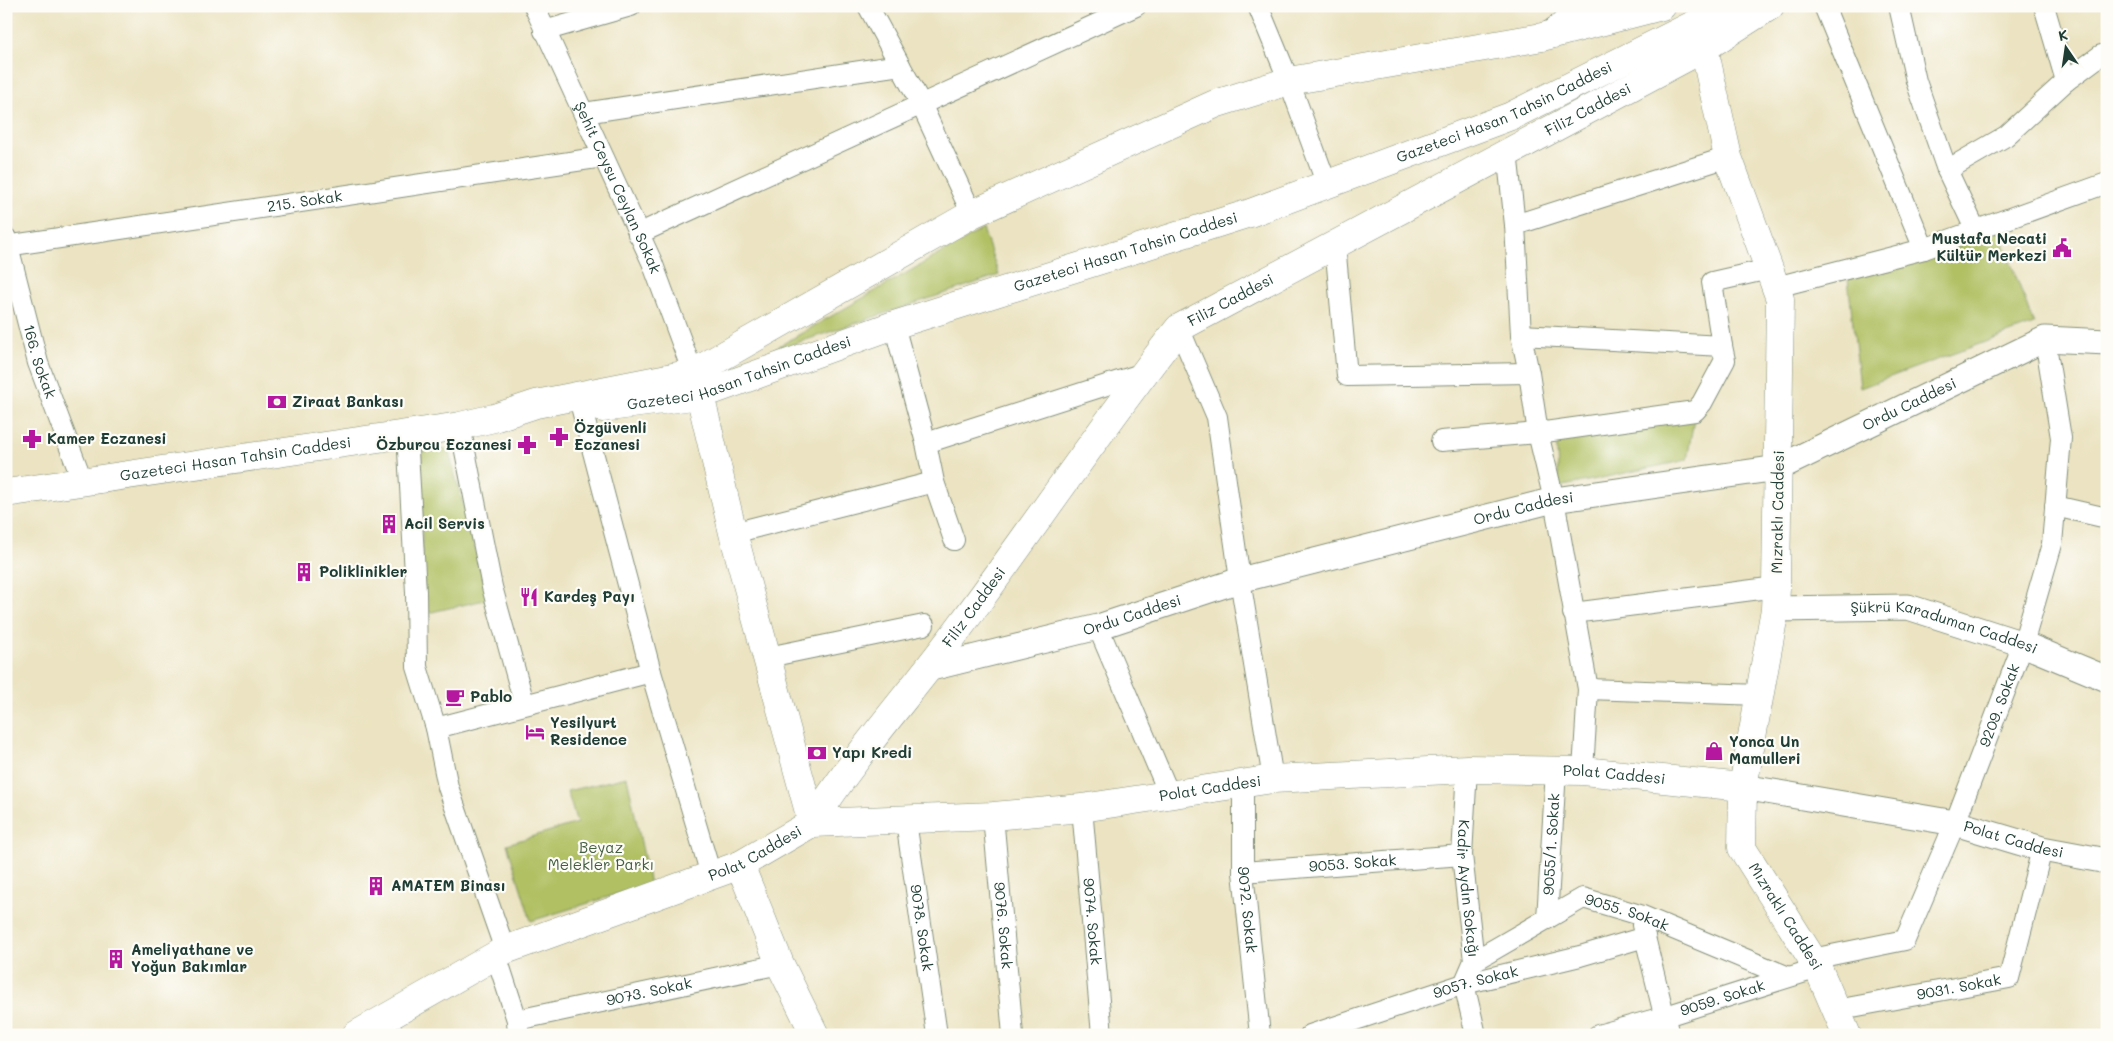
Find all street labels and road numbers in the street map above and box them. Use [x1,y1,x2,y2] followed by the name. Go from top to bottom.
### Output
[1393,56,1615,167] street label: Gazeteci Hasan Tahsin Caddesi
[1541,78,1634,140] street label: Filiz Caddesi
[570,98,666,276] street label: Şehit Ceysu Ceylan Sokak
[266,185,344,216] street label: 215. Sokak
[1011,207,1240,296] street label: Gazeteci Hasan Tahsin Caddesi
[1184,268,1277,331] street label: Filiz Caddesi
[20,322,61,401] street label: 166. Sokak
[626,330,854,414] street label: Gazeteci Hasan Tahsin Caddesi
[1859,372,1959,435] street label: Ordu Caddesi
[118,431,352,485] street label: Gazeteci Hasan Tahsin Caddesi
[1766,450,1788,574] street label: Mızraklı Caddesi
[1471,486,1575,529] street label: Ordu Caddesi
[937,563,1010,651] street label: Filiz Caddesi
[1081,589,1183,639] street label: Ordu Caddesi
[1850,596,2041,658] street label: Şükrü Karaduman Caddesi
[1974,661,2024,749] street label: 9209. Sokak
[1563,760,1666,788] street label: Polat Caddesi
[1158,770,1262,805] street label: Polat Caddesi
[1537,792,1564,896] street label: 9055/1. Sokak
[1962,815,2065,862] street label: Polat Caddesi
[1453,819,1485,959] street label: Kadir Aydın Sokağı
[705,820,805,885] street label: Polat Caddesi
[1308,849,1397,876] street label: 9053. Sokak
[1745,858,1828,973] street label: Mızraklı Caddesi
[1234,867,1262,954] street label: 9072. Sokak
[1079,877,1107,966] street label: 9074. Sokak
[990,881,1018,970] street label: 9076. Sokak
[906,883,939,972] street label: 9078. Sokak
[1583,888,1672,935] street label: 9055. Sokak
[1430,960,1520,1003] street label: 9057. Sokak
[1915,969,2003,1004] street label: 9031. Sokak
[604,972,694,1010] street label: 9073. Sokak
[1678,974,1767,1020] street label: 9059. Sokak

